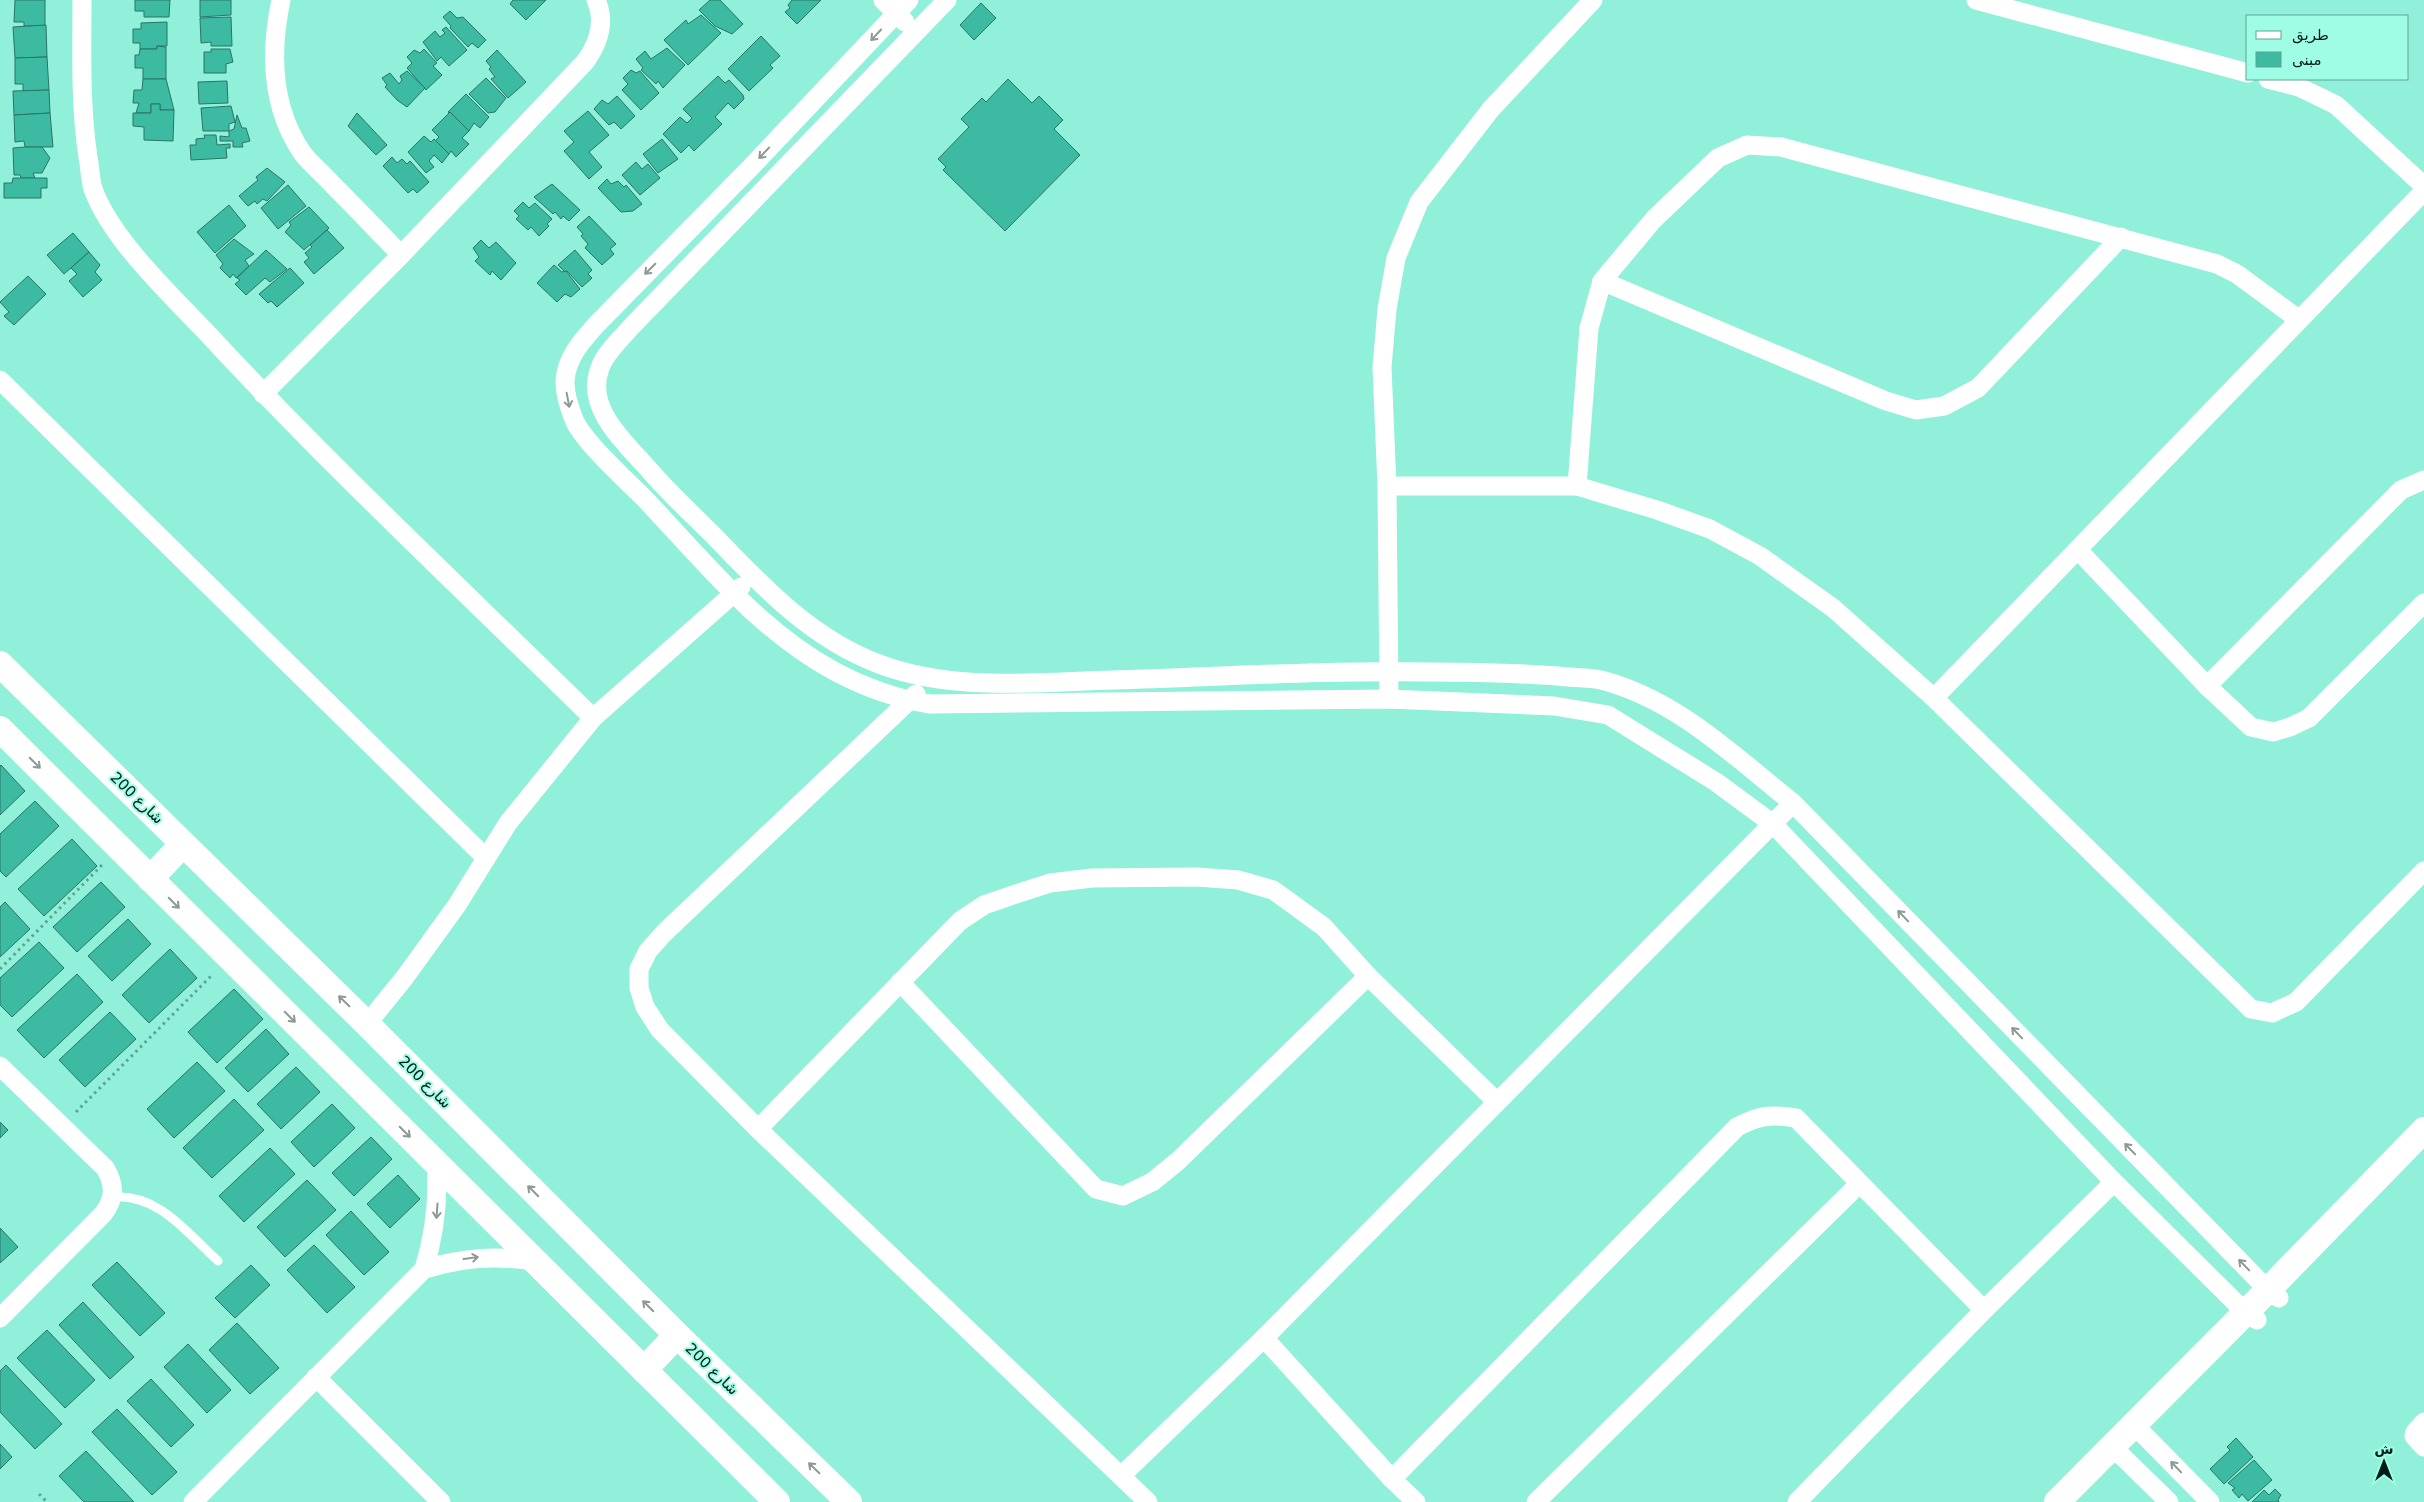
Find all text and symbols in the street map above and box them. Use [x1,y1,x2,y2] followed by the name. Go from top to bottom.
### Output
[2246,15,2409,80] legend
[2292,26,2329,44] text: طريق
[870,29,882,42] one-way arrow
[2292,51,2322,69] text: مبنى
[758,147,770,160] one-way arrow
[644,263,656,276] one-way arrow
[564,391,574,407] one-way arrow
[28,757,40,769] one-way arrow
[107,768,167,828] street label: شارع 200
[168,897,181,909] one-way arrow
[1897,910,1909,923] one-way arrow
[338,995,350,1008] one-way arrow
[283,1011,296,1023] one-way arrow
[2011,1027,2023,1039] one-way arrow
[395,1052,455,1112] street label: شارع 200
[399,1126,411,1138] one-way arrow
[2124,1142,2136,1155] one-way arrow
[527,1184,539,1197] one-way arrow
[432,1203,441,1219] one-way arrow
[463,1253,479,1263] one-way arrow
[2238,1259,2250,1271] one-way arrow
[642,1300,654,1312] one-way arrow
[682,1339,742,1399] street label: شارع 200
[2359,1437,2409,1487] north arrow
[2374,1441,2394,1457] text: ش
[2170,1461,2182,1473] one-way arrow
[808,1462,821,1474] one-way arrow

